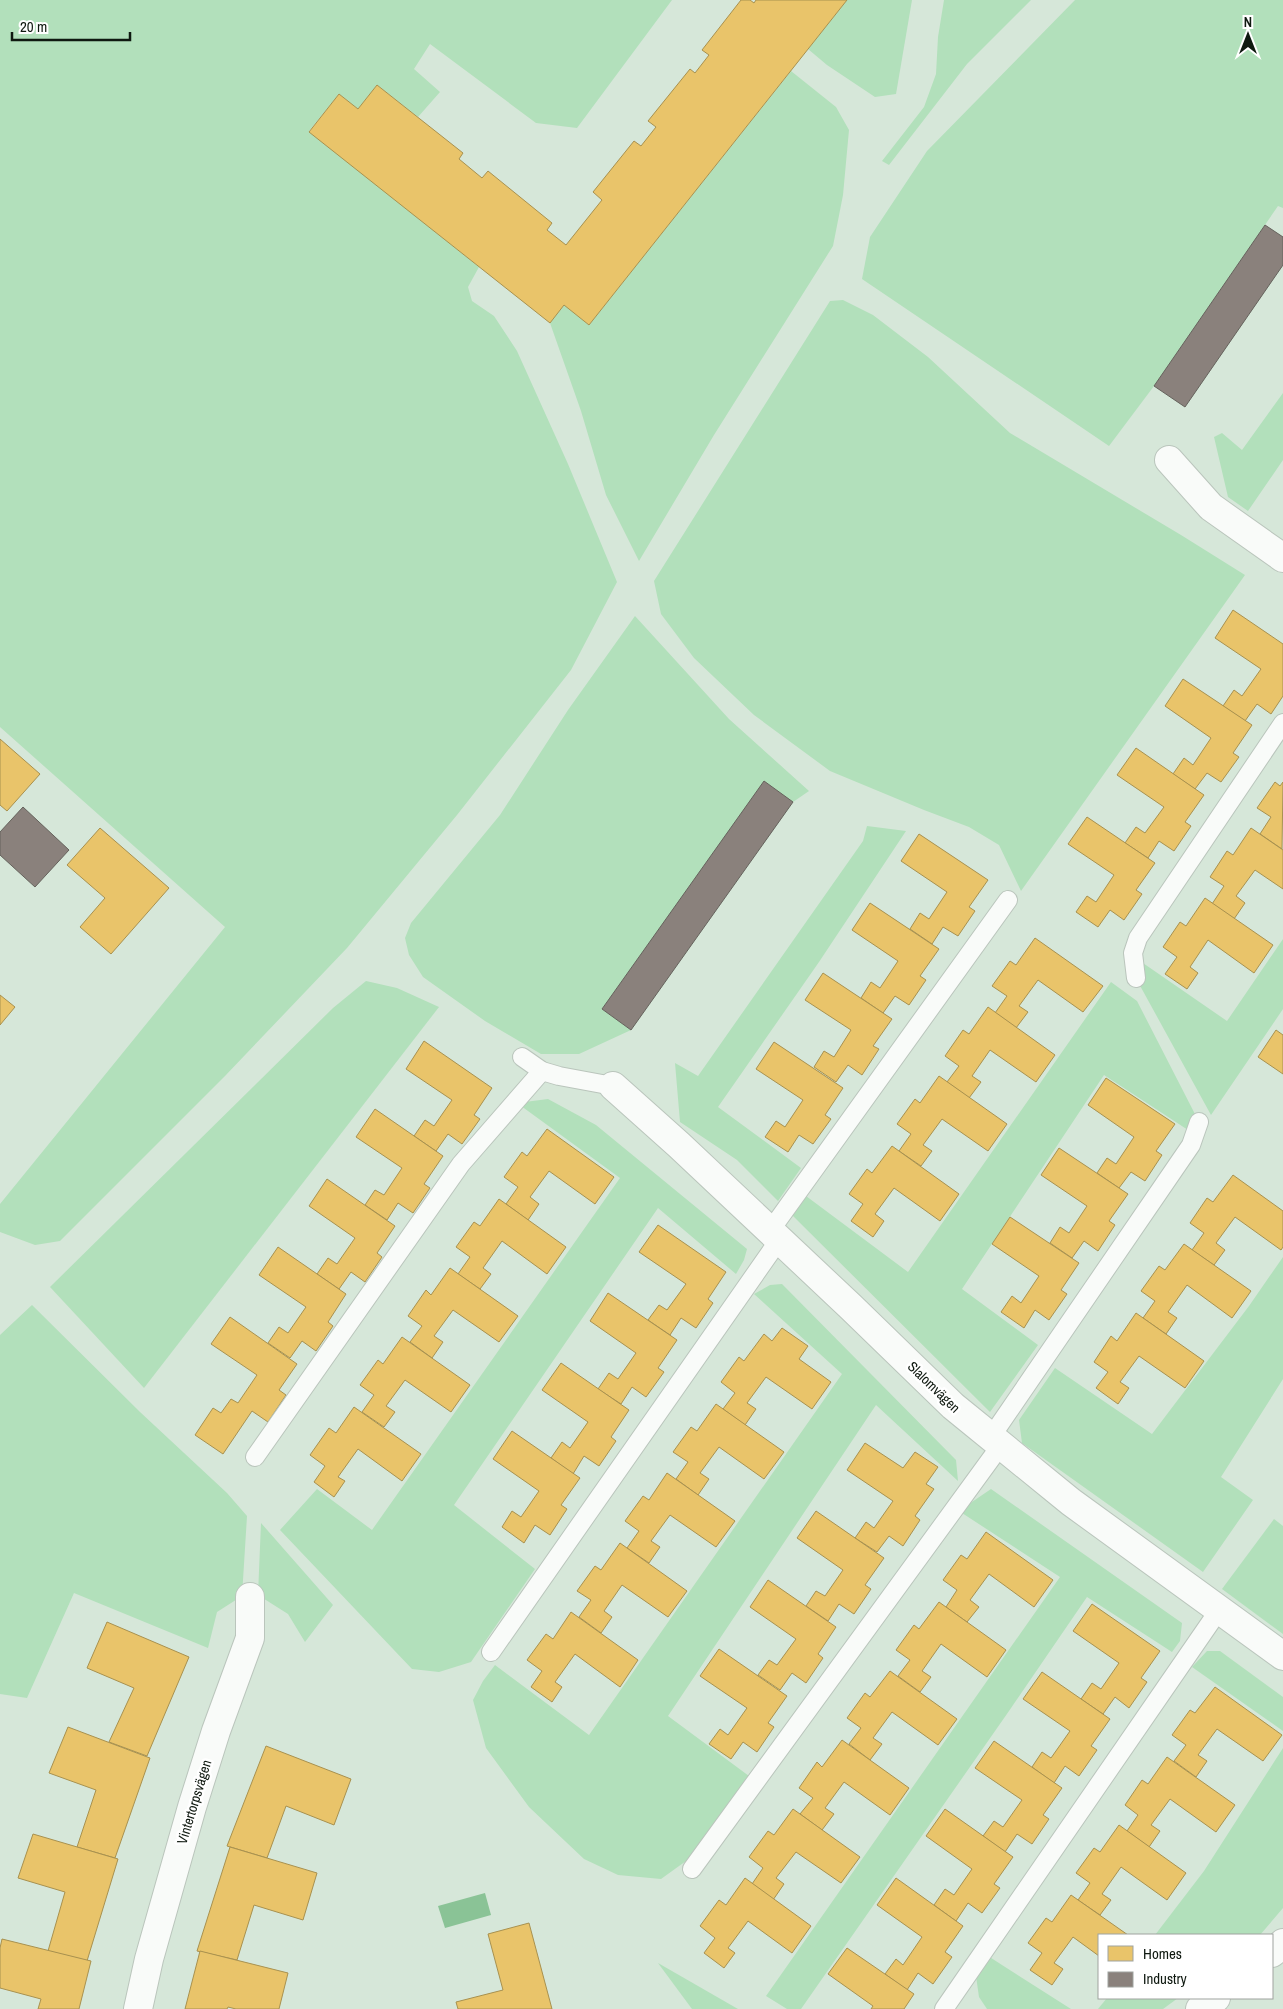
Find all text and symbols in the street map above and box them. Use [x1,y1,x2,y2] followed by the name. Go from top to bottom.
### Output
[12,10,130,42] scale bar
[1223,10,1273,60] north arrow
[1244,13,1252,31] text: N
[20,16,47,37] text: 20 m
[904,1357,964,1417] street label: Slalomvägen
[173,1758,215,1846] street label: Vintertorpsvägen
[1098,1934,1273,1999] legend
[1143,1943,1182,1964] text: Homes
[1143,1968,1188,1989] text: Industry

